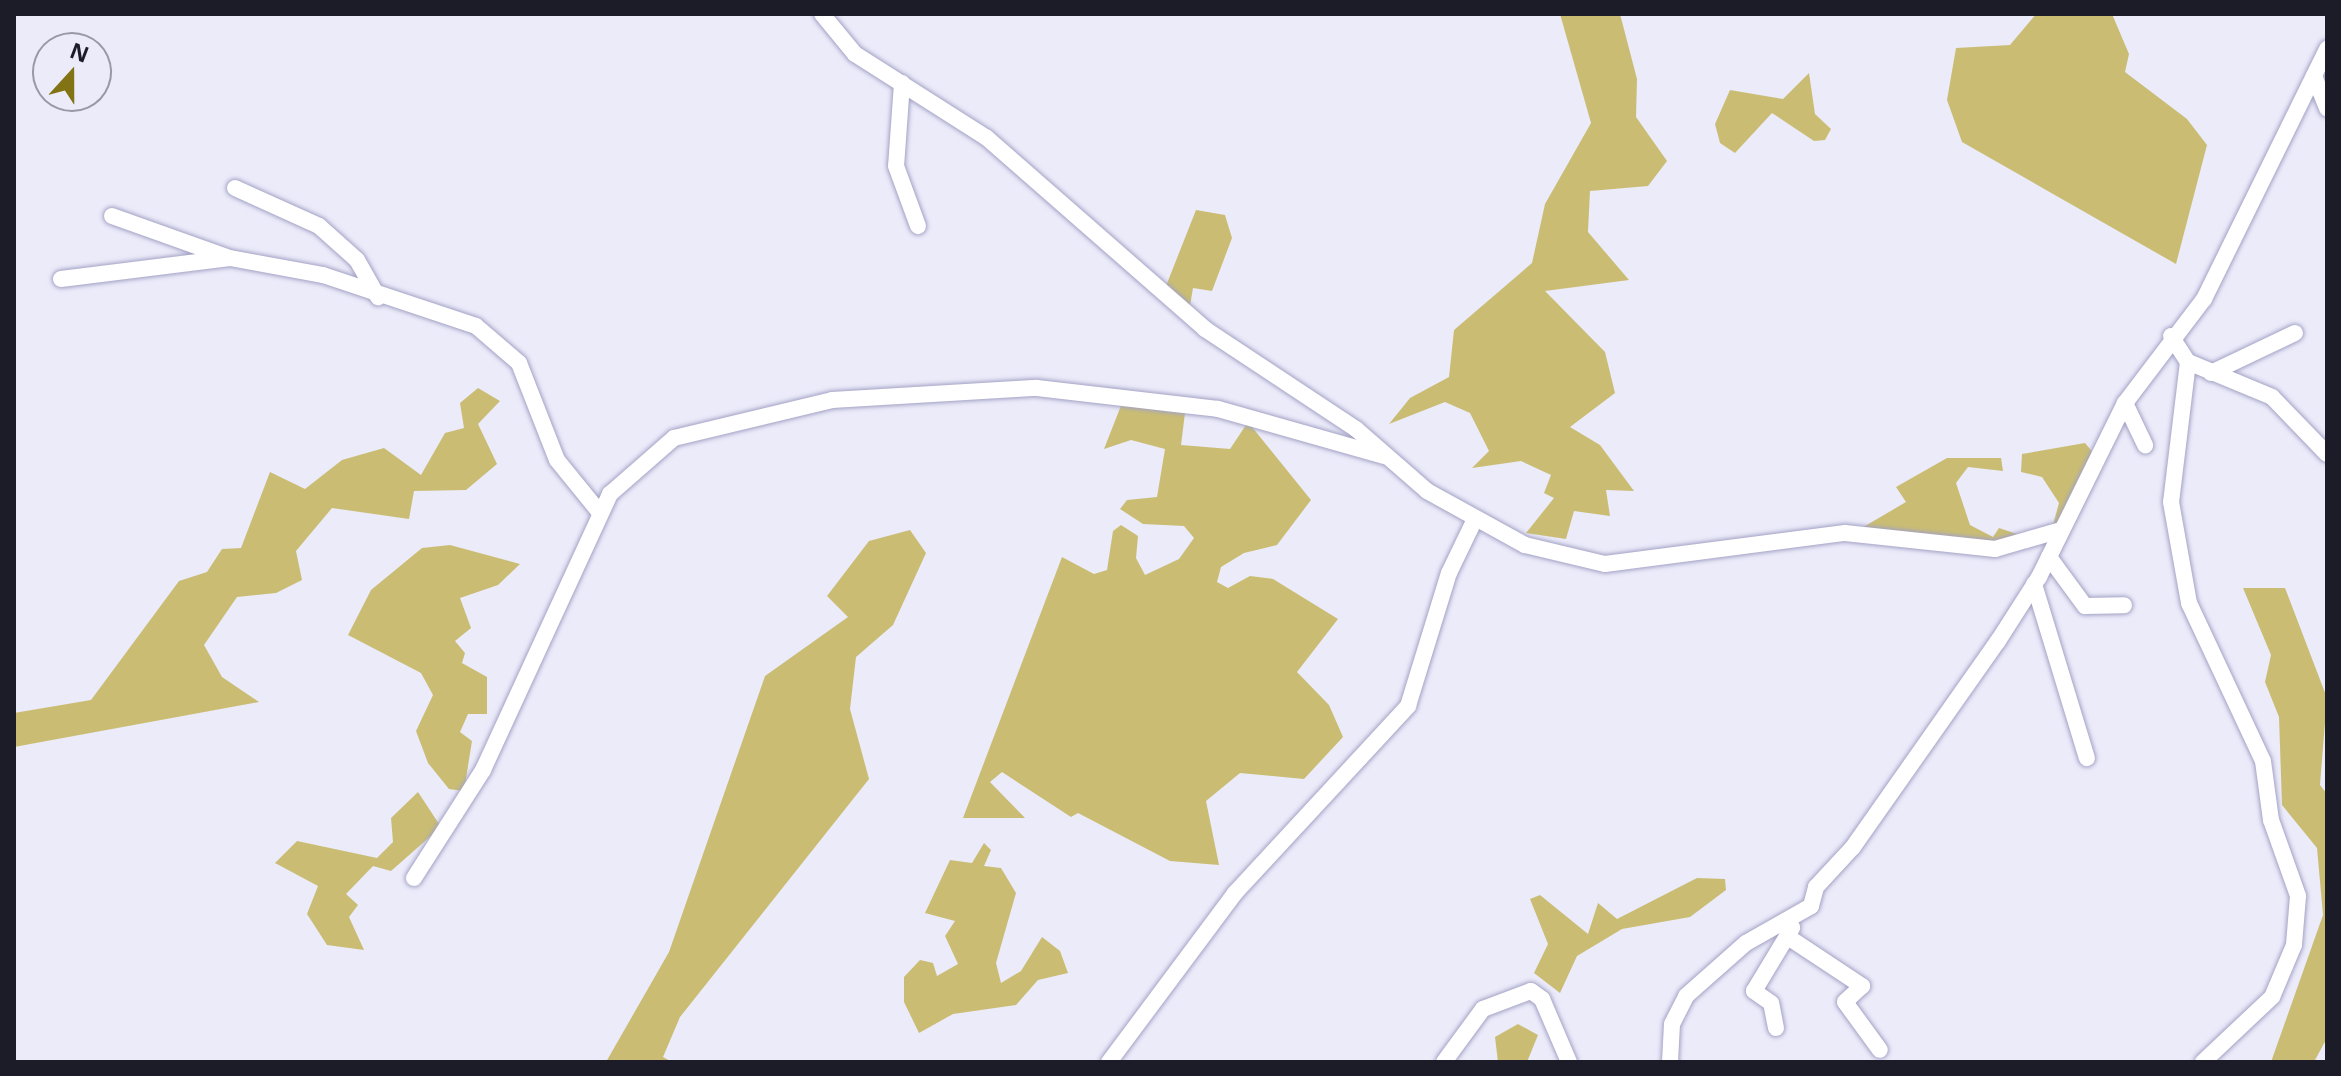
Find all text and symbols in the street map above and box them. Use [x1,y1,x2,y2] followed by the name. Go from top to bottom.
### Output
[32,32,112,112] north arrow
[66,34,94,69] text: N

